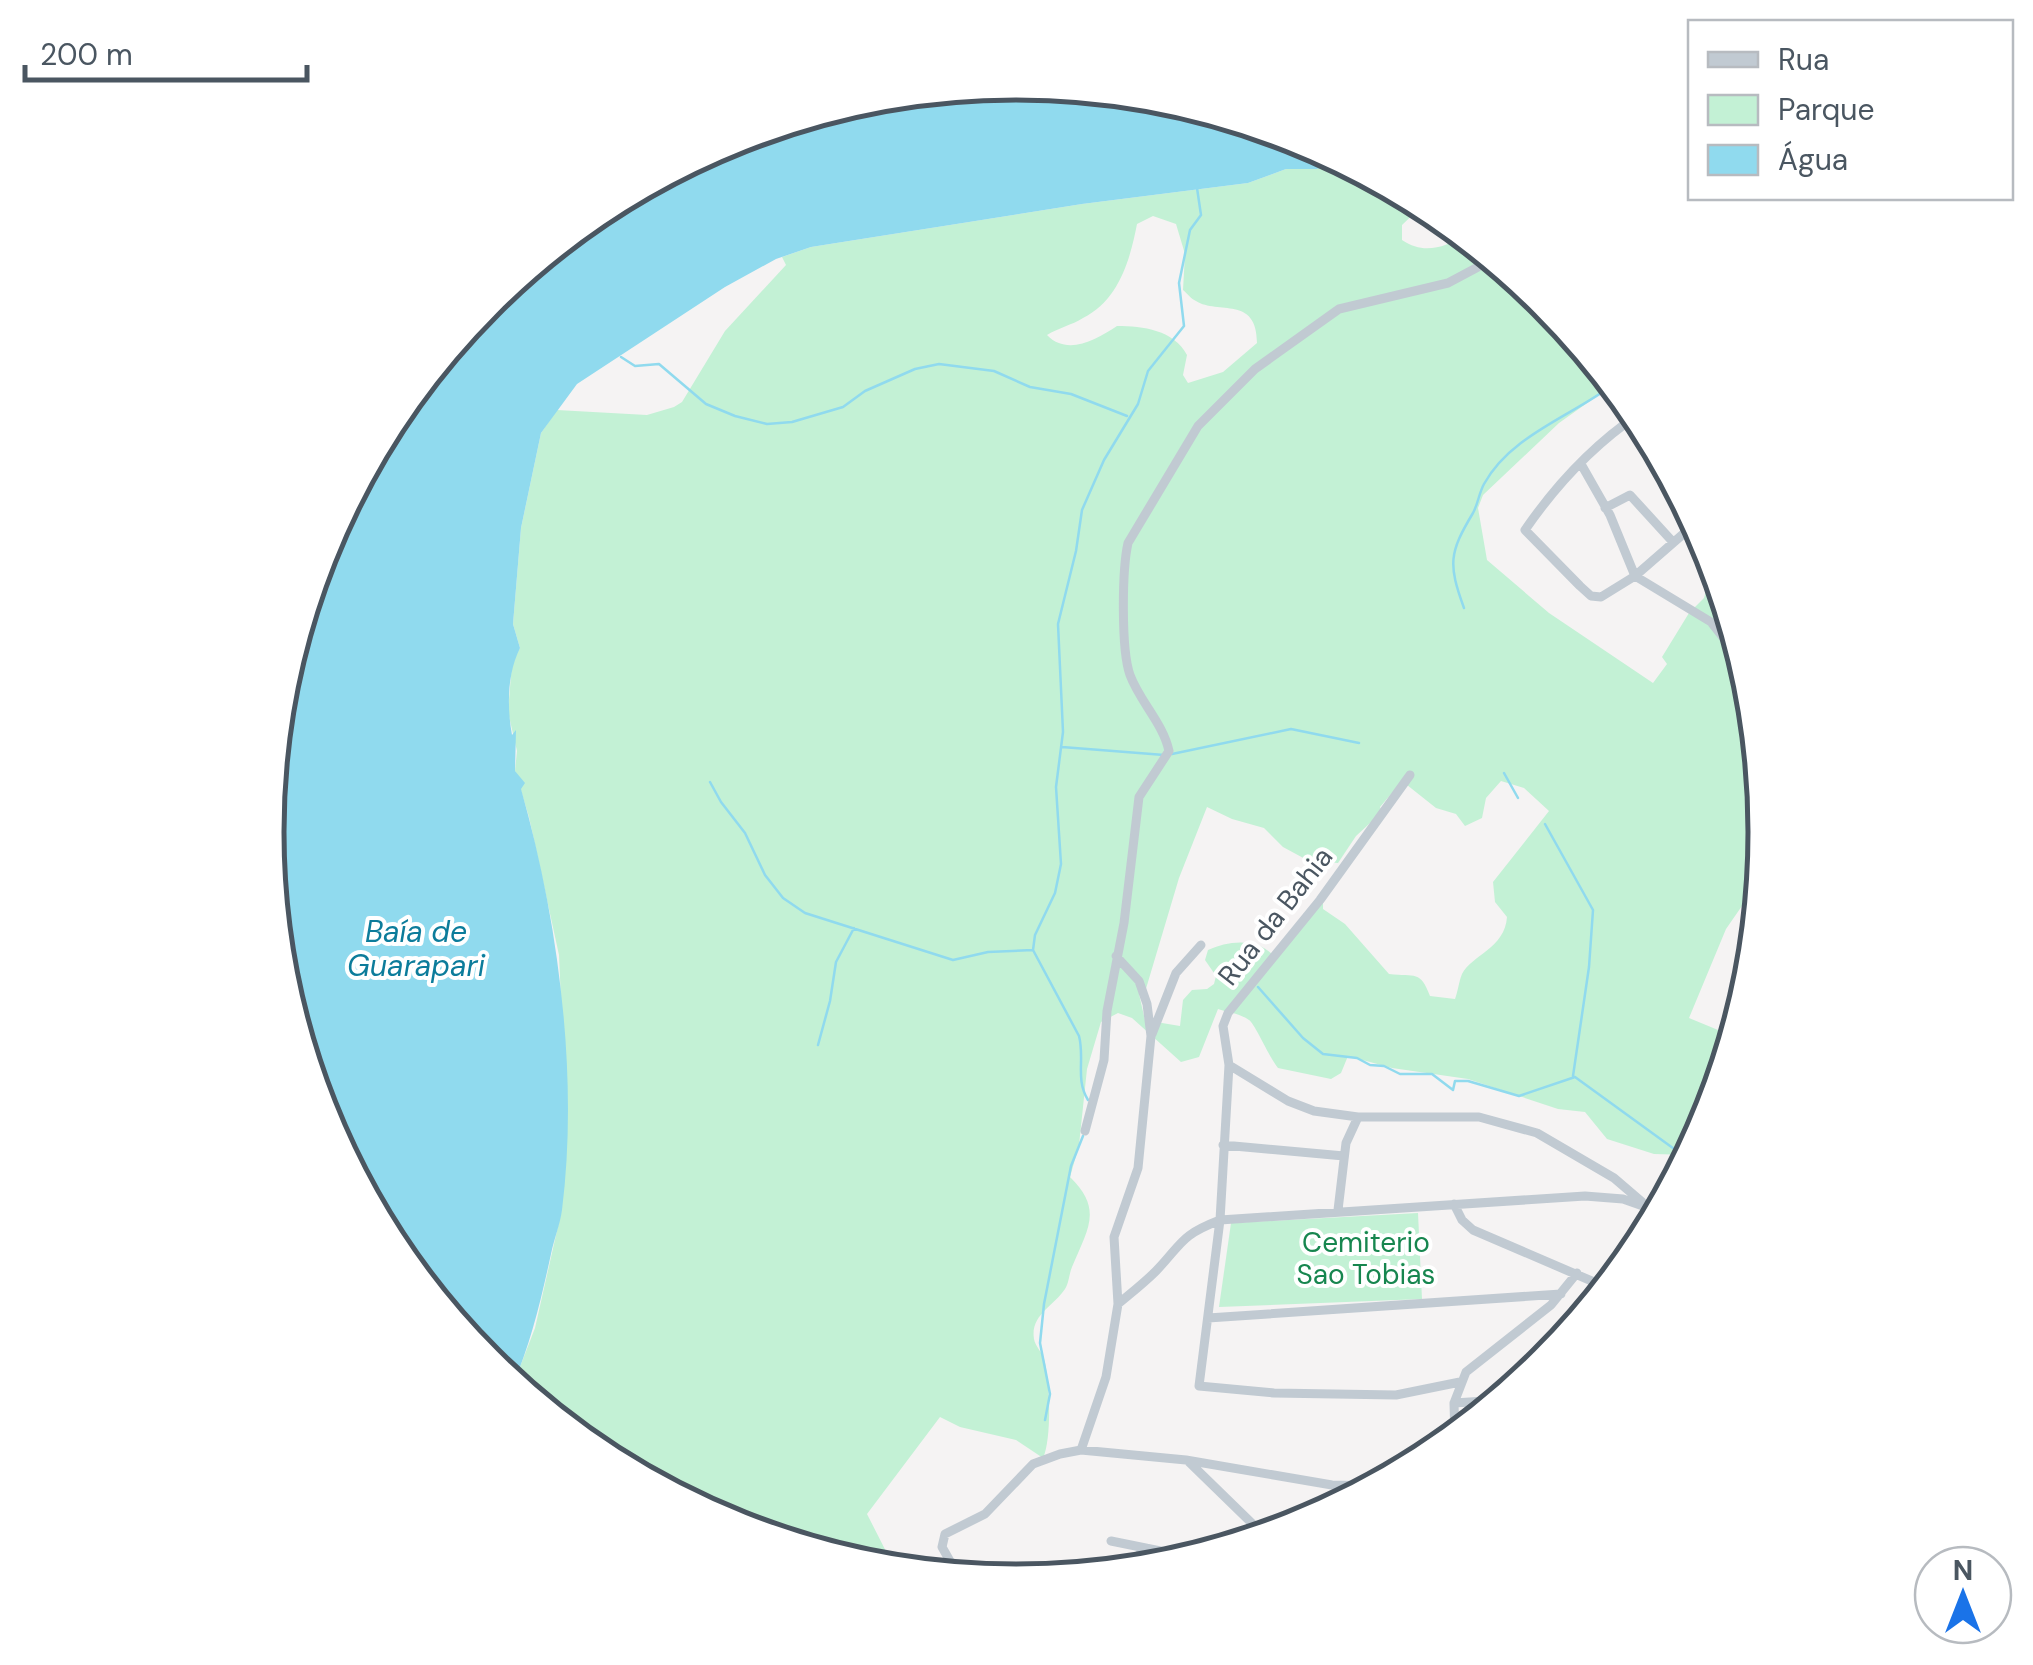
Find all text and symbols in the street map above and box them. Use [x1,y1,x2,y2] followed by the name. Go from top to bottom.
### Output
[25,20,308,82] scale bar
[1688,20,2013,200] legend
[40,35,133,74] text: 200 m
[1778,40,1829,79] text: Rua
[1778,90,1875,129] text: Parque
[1778,140,1848,179] text: Água
[1210,840,1341,993] street label: Rua da Bahia
[347,912,486,985] water label: Baía de Guarapari
[1297,1224,1435,1293] park label: Cemiterio Sao Tobias
[1913,1545,2013,1645] north arrow
[1953,1552,1973,1589] text: N

